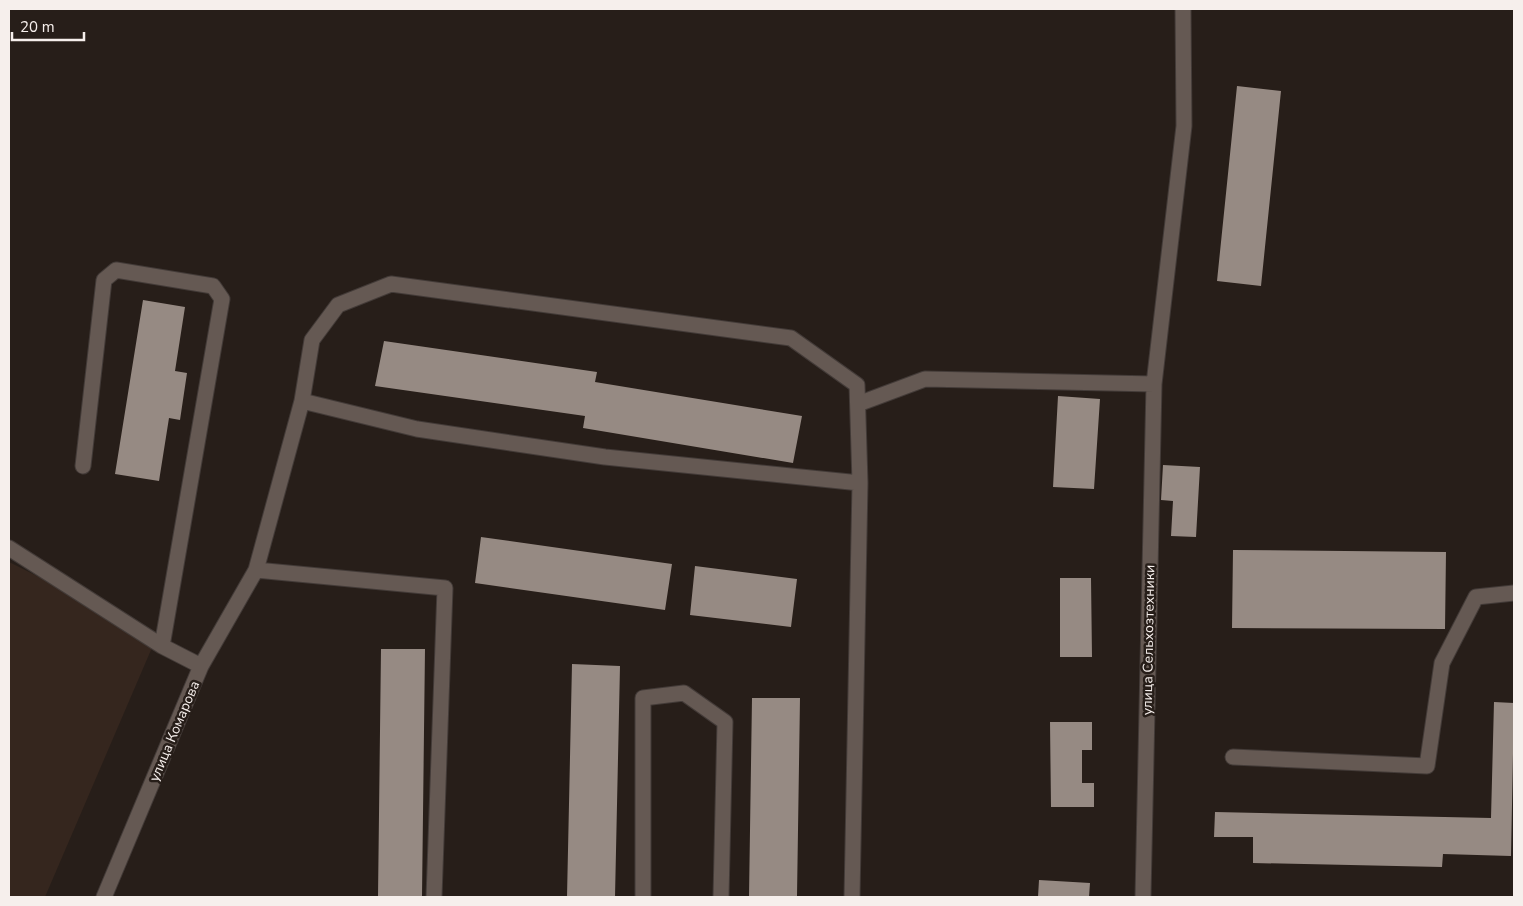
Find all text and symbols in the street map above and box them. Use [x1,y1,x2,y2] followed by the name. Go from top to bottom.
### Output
[12,10,85,42] scale bar
[20,17,55,37] text: 20 m
[1138,565,1159,715] street label: улица Сельхозтехники
[145,678,204,784] street label: улица Комарова

